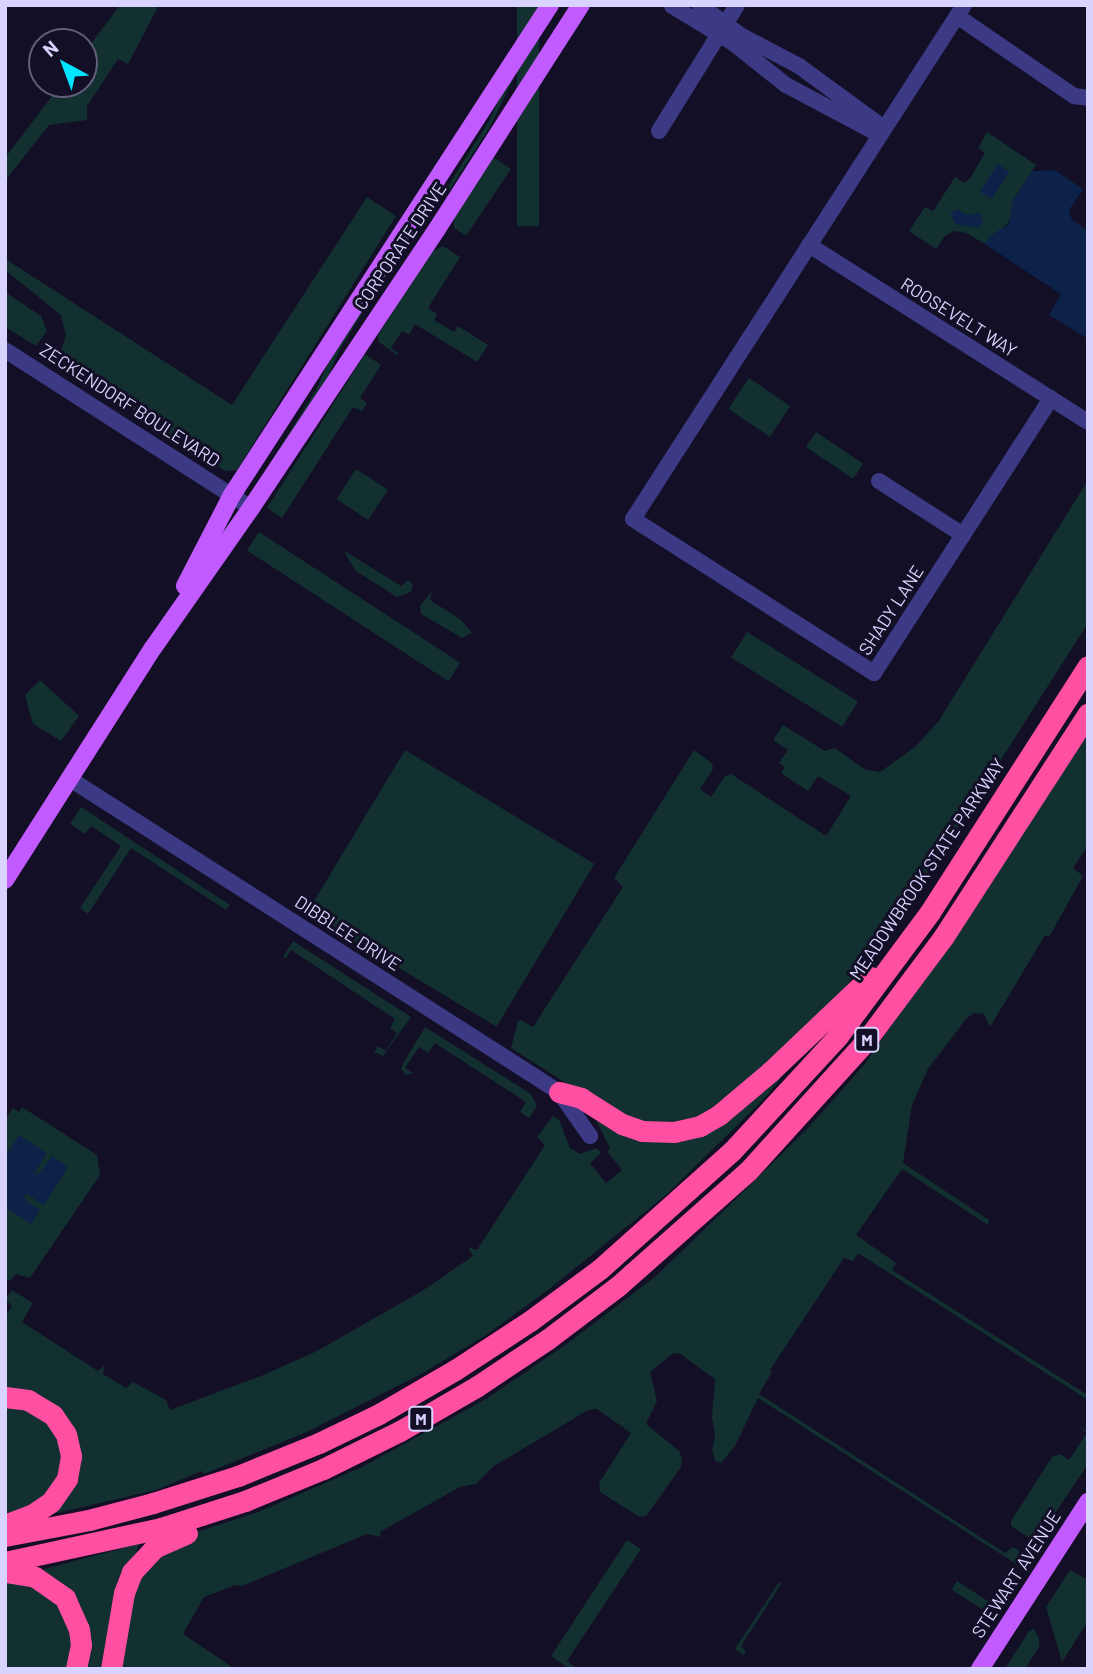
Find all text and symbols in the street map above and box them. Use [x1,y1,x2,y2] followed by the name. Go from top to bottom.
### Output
[28,28,98,98] north arrow
[38,35,63,61] text: N
[349,178,451,314] street label: CORPORATE DRIVE
[897,273,1021,361] street label: ROOSEVELT WAY
[36,339,224,471] street label: ZECKENDORF BOULEVARD
[854,561,928,659] street label: SHADY LANE
[845,754,1009,984] street label: MEADOWBROOK STATE PARKWAY
[291,891,405,975] street label: DIBBLEE DRIVE
[853,1028,881,1052] road number: M
[407,1406,435,1432] road number: M
[967,1506,1065,1642] street label: STEWART AVENUE

